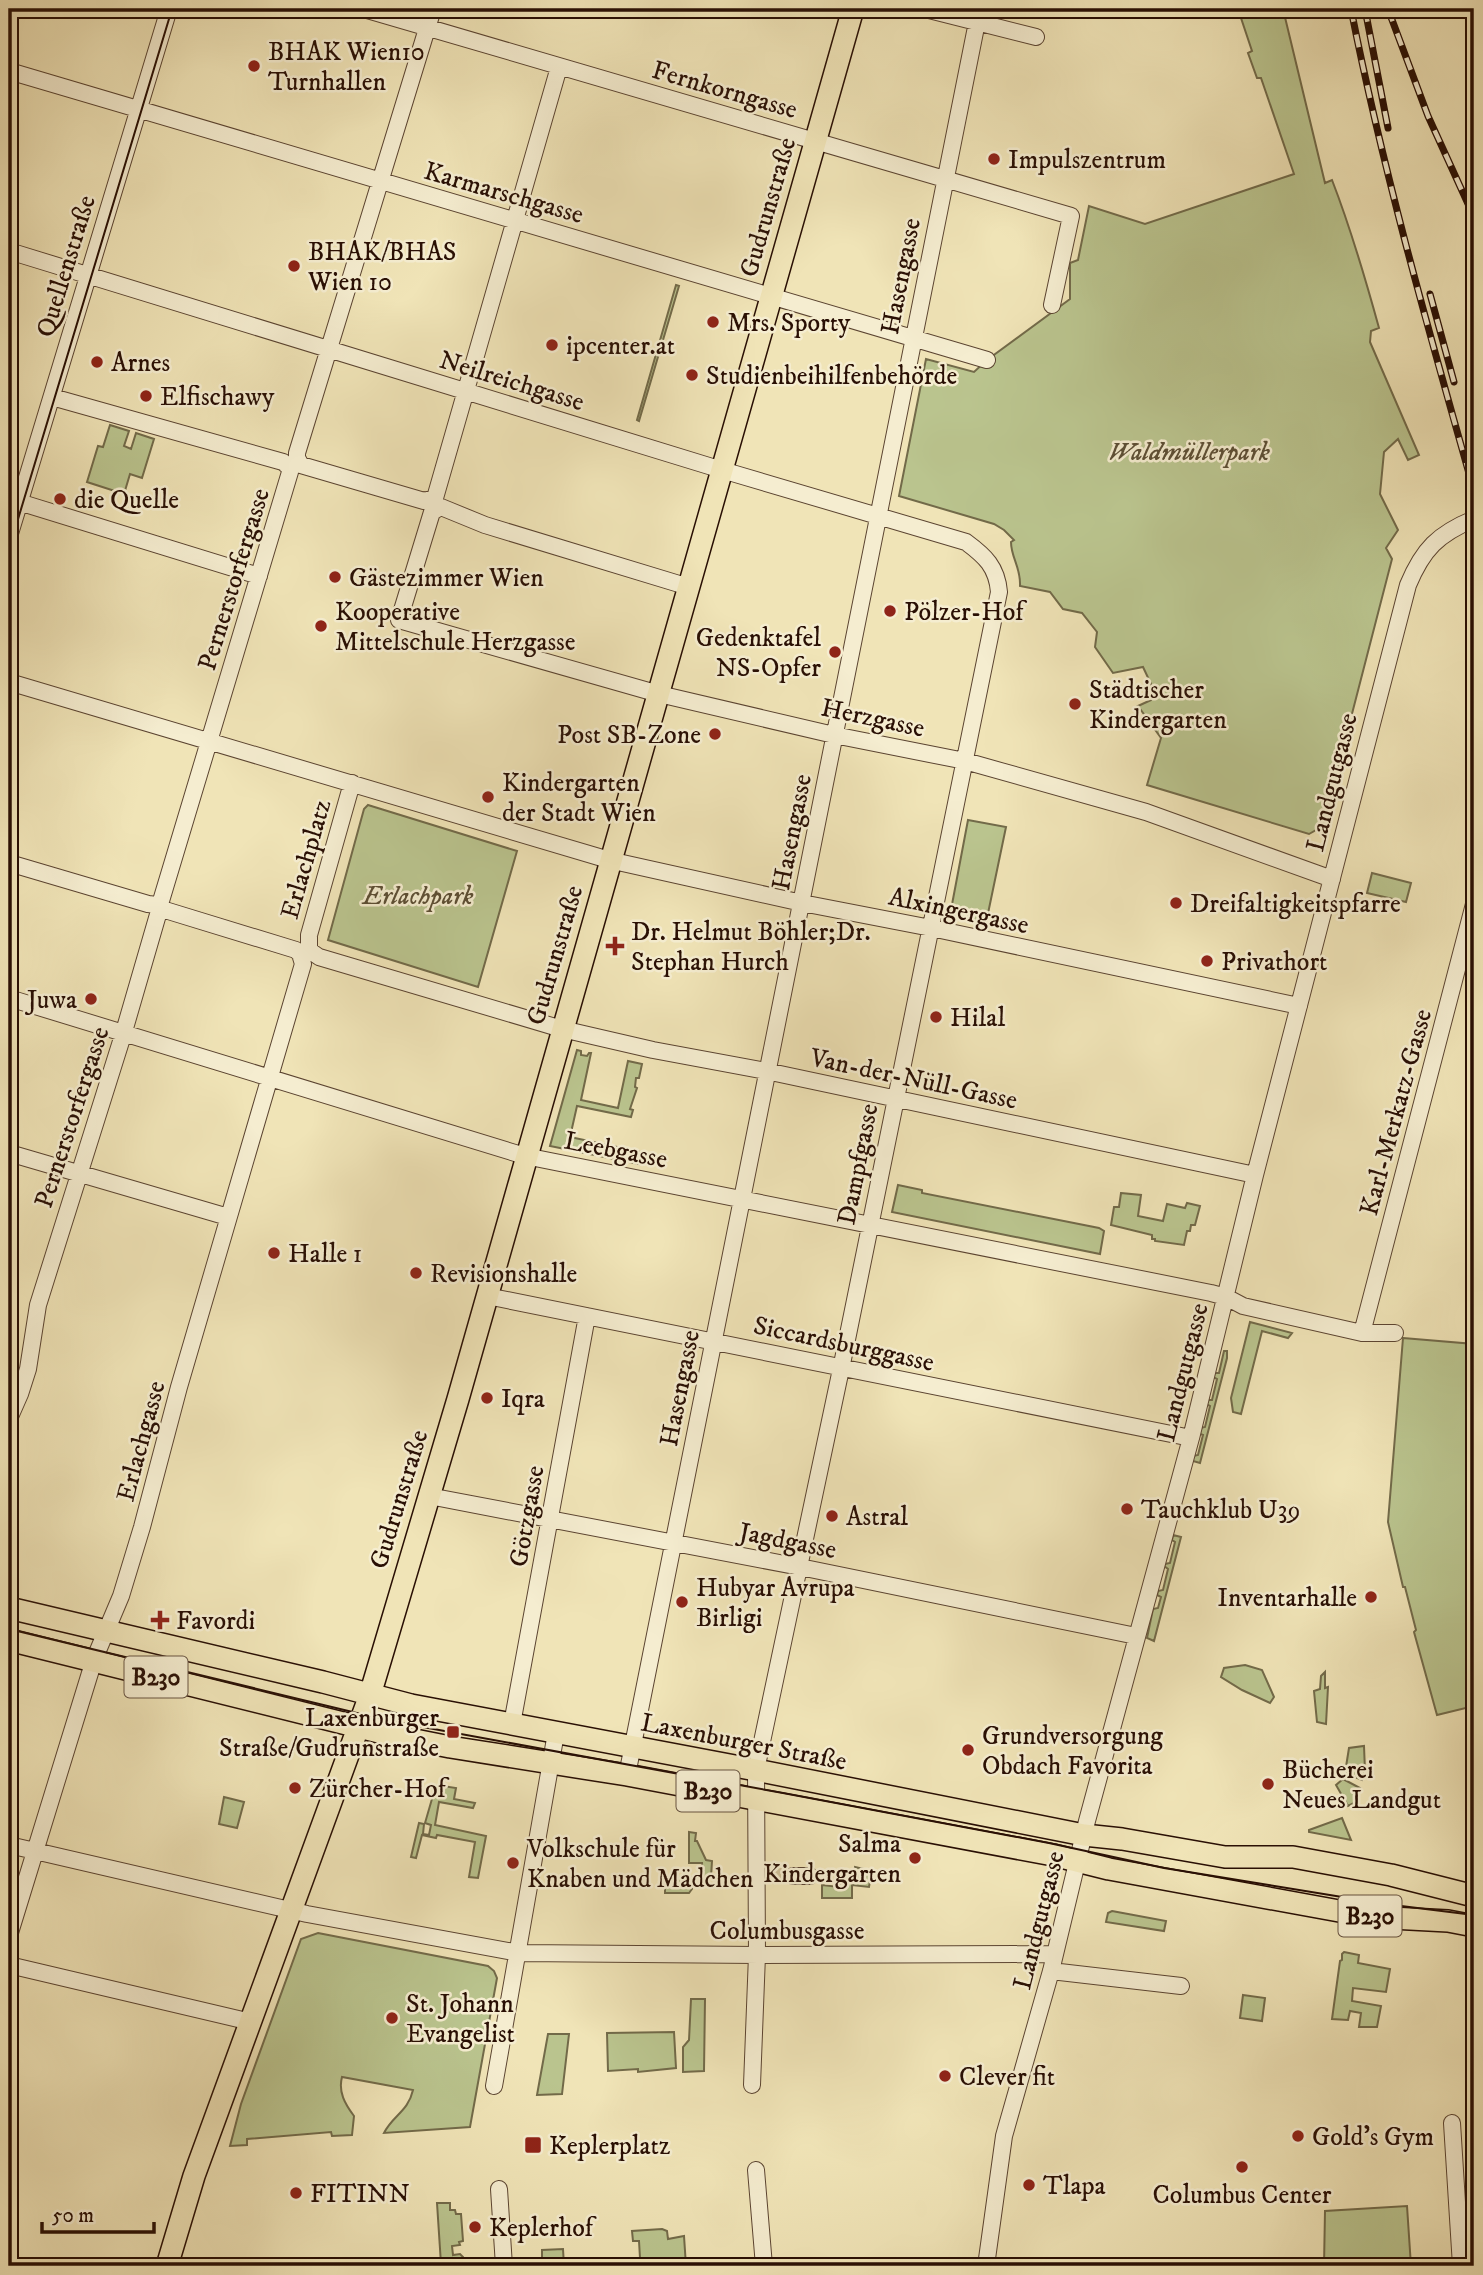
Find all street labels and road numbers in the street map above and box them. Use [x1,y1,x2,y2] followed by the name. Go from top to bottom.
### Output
[648,54,801,127] street label: Fernkorngasse
[733,134,804,281] street label: Gudrunstraße
[420,155,587,232] street label: Karmarschgasse
[29,191,104,341] street label: Quellenstraße
[874,215,929,337] street label: Hasengasse
[435,344,588,419] street label: Neilreichgasse
[191,484,278,675] street label: Pernerstorfergasse
[818,691,927,746] street label: Herzgasse
[1299,710,1366,855] street label: Landgutgasse
[765,771,820,893] street label: Hasengasse
[274,796,339,923] street label: Erlachplatz
[886,881,1032,942] street label: Alxingergasse
[520,882,591,1029] street label: Gudrunstraße
[1353,1006,1440,1219] street label: Karl-Merkatz-Gasse
[28,1023,117,1212] street label: Pernerstorfergasse
[806,1041,1020,1118] street label: Van-der-Nüll-Gasse
[831,1101,886,1228] street label: Dampfgasse
[561,1124,670,1177] street label: Leebgasse
[1150,1300,1217,1445] street label: Landgutgasse
[750,1309,937,1380] street label: Siccardsburggasse
[653,1327,708,1449] street label: Hasengasse
[110,1377,173,1505] street label: Erlachgasse
[363,1426,436,1573] street label: Gudrunstraße
[502,1463,553,1569] street label: Götzgasse
[734,1516,839,1567] street label: Jagdgasse
[124,1657,188,1698] road number: B230
[638,1706,849,1779] street label: Laxenburger Straße
[676,1770,740,1812] road number: B230
[1006,1848,1073,1993] street label: Landgutgasse
[1338,1896,1402,1937] road number: B230
[710,1915,864,1948] street label: Columbusgasse

